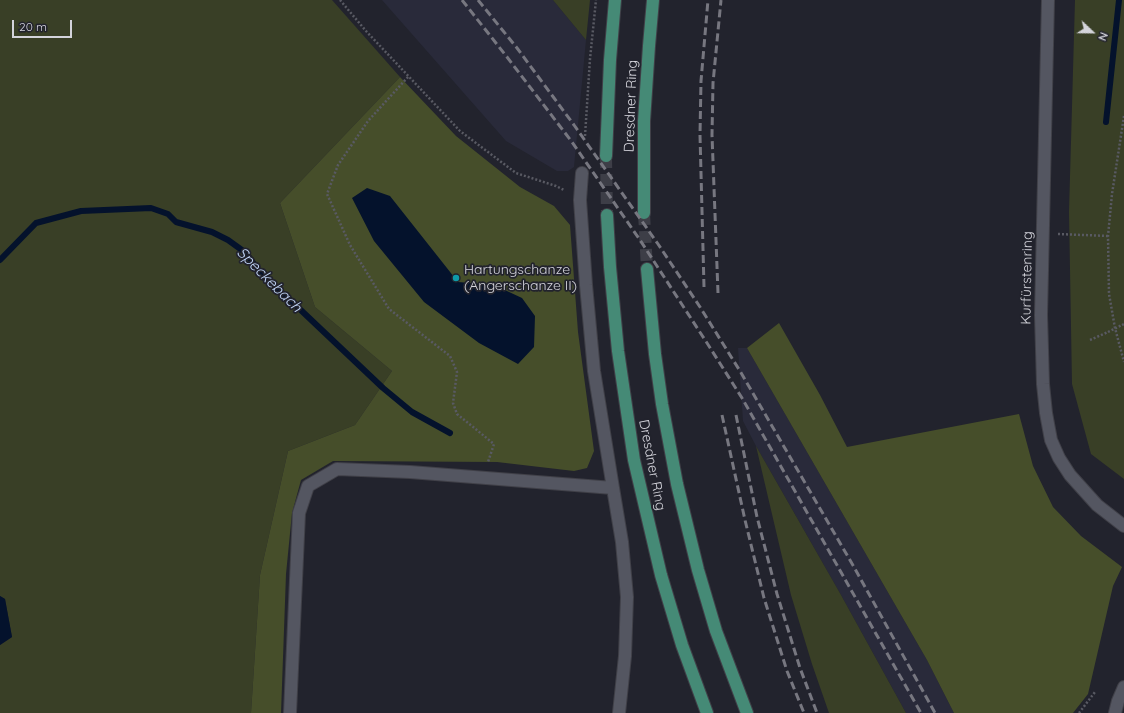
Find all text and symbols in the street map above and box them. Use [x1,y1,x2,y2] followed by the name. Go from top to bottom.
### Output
[14,12,74,38] scale bar
[1072,12,1112,52] north arrow
[19,19,47,34] text: 20 m
[1095,30,1111,43] text: N
[621,59,641,153] street label: Dresdner Ring
[1018,231,1036,325] street label: Kurfürstenring
[233,244,305,316] water label: Speckebach
[464,262,577,294] place label: Hartungschanze (Angerschanze II)
[451,273,461,283] marker: Hartungschanze (Angerschanze II)
[635,418,669,512] street label: Dresdner Ring

